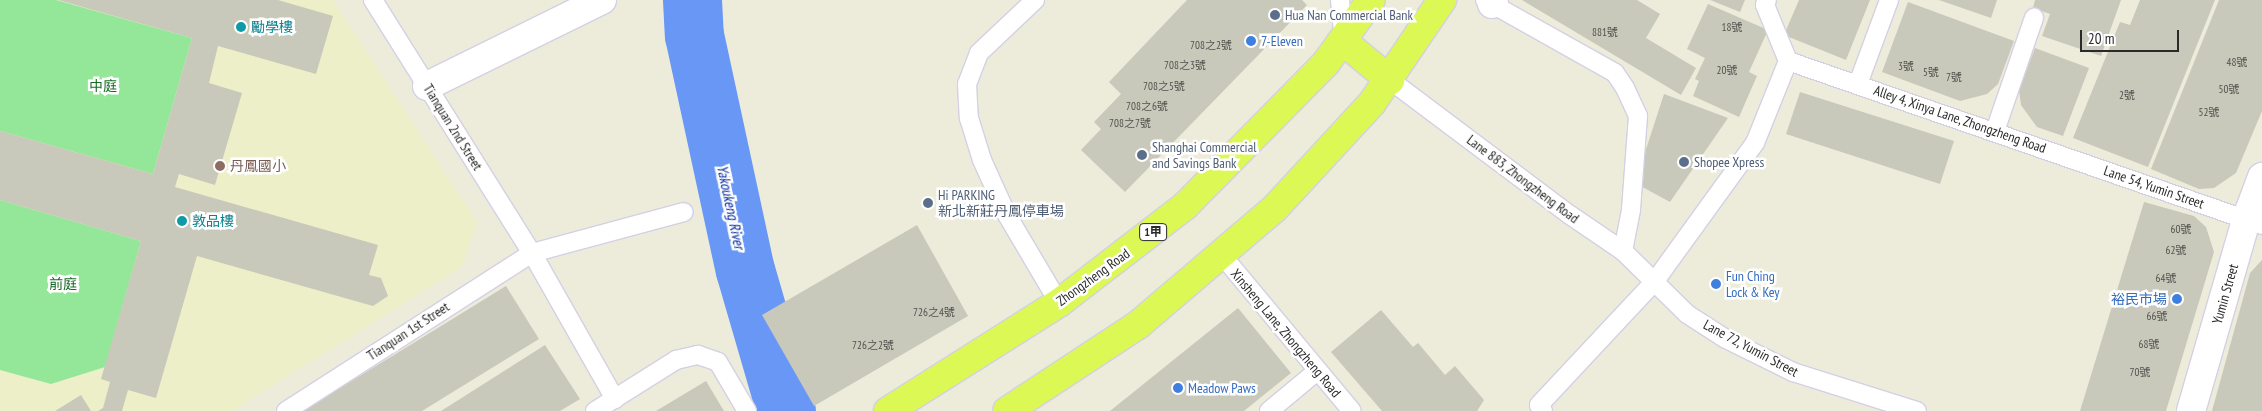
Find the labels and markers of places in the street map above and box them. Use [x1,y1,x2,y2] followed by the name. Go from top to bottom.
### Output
[1285,7,1413,23] place label: Hua Nan Commercial Bank
[1269,9,1281,21] marker: Hua Nan Commercial Bank
[251,19,293,35] place label: 勵學樓
[235,21,247,33] marker: 勵學樓
[1261,33,1303,49] place label: 7-Eleven
[1245,35,1257,47] marker: 7-Eleven
[1152,139,1257,172] place label: Shanghai Commercial and Savings Bank
[1136,149,1148,161] marker: Shanghai Commercial and Savings Bank
[1694,154,1765,170] place label: Shopee Xpress
[1678,156,1690,168] marker: Shopee Xpress
[230,158,286,174] place label: 丹鳳國小
[214,160,226,172] marker: 丹鳳國小
[938,187,1064,220] place label: Hi PARKING 新北新莊丹鳳停車場
[922,197,934,209] marker: Hi PARKING 新北新莊丹鳳停車場
[192,213,234,229] place label: 敦品樓
[176,215,188,227] marker: 敦品樓
[1726,268,1780,300] place label: Fun Ching Lock & Key
[1710,278,1722,290] marker: Fun Ching Lock & Key
[2111,291,2167,307] place label: 裕民市場
[2171,293,2183,305] marker: 裕民市場
[1188,380,1256,396] place label: Meadow Paws
[1172,382,1184,394] marker: Meadow Paws

